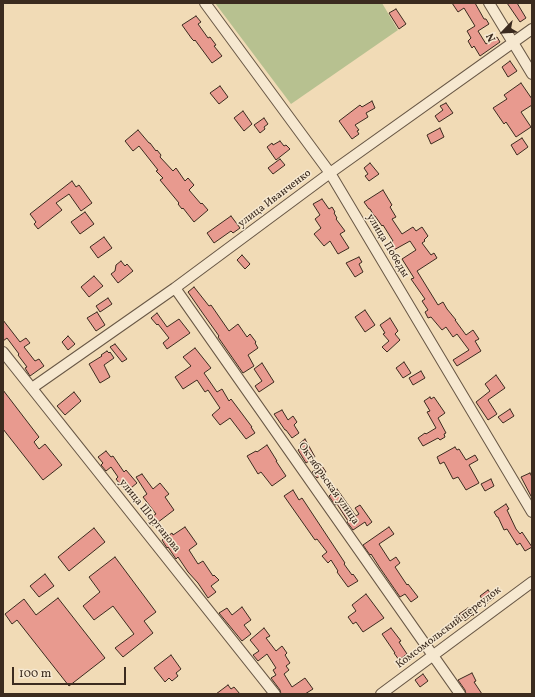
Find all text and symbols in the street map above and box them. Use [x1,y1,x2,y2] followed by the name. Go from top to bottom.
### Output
[483,12,523,52] north arrow
[483,30,500,44] text: N
[236,167,314,231] street label: улица Иванченко
[363,212,411,280] street label: улица Победы
[295,440,361,528] street label: Октябрьская улица
[115,477,183,555] street label: улица Шортанова
[394,584,504,672] street label: Комсомольский переулок
[14,659,128,685] scale bar
[19,666,51,682] text: 100 m

